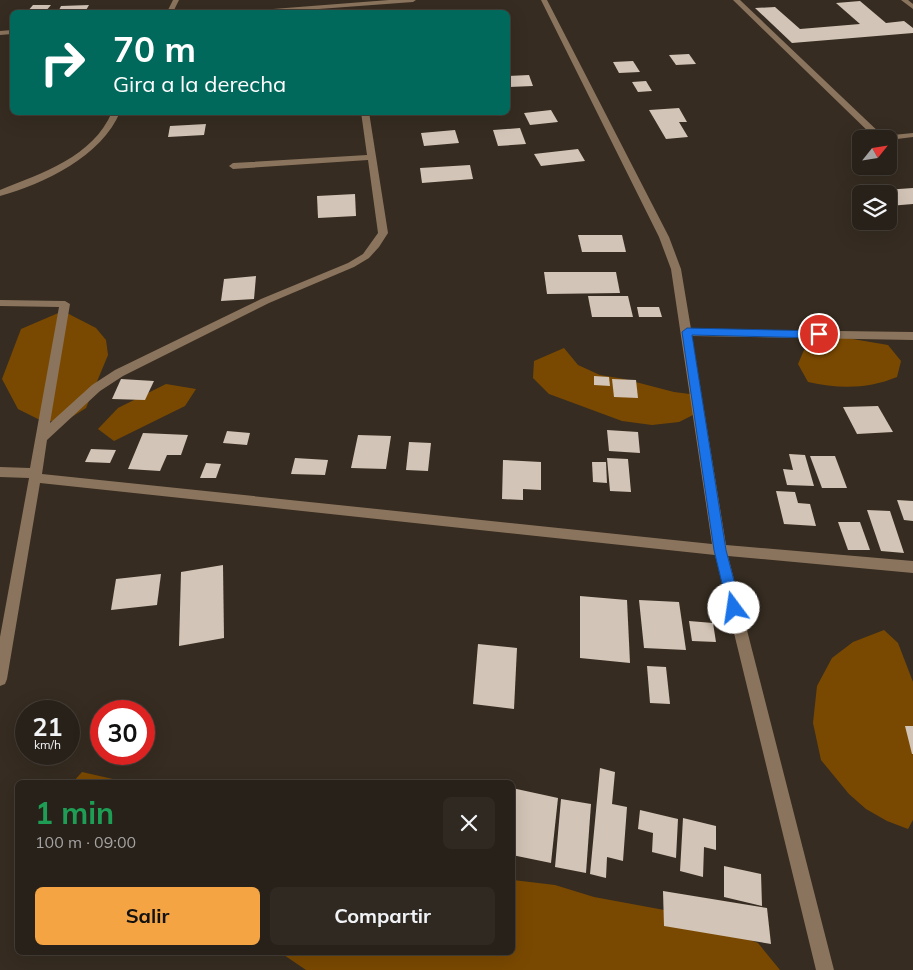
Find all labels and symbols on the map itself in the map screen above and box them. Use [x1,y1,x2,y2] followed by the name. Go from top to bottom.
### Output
[852,130,898,175] north arrow
[798,313,840,355] pin
[707,581,759,633] position arrow
[90,700,155,765] speed limit sign: 30

